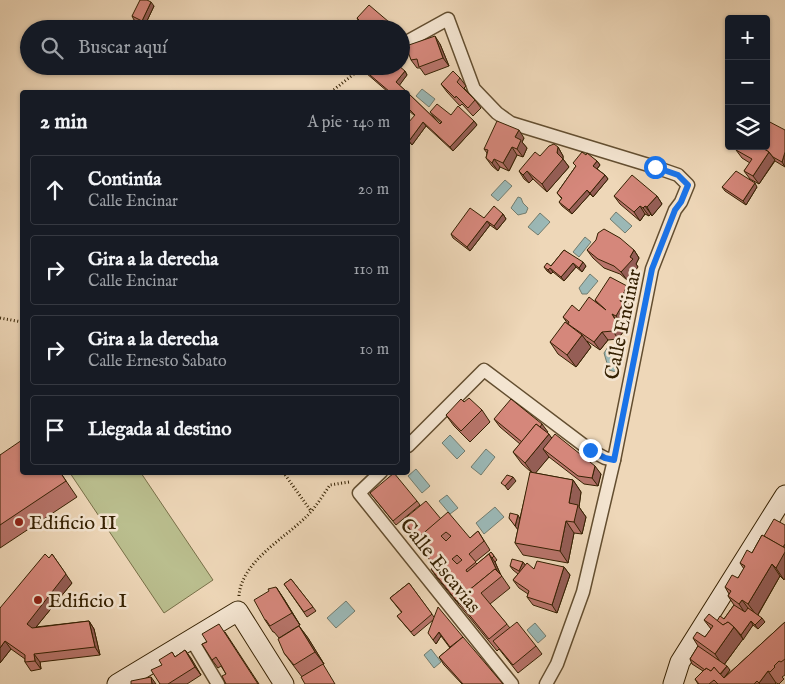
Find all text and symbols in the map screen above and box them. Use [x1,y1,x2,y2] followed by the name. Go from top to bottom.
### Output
[725,15,770,150] map controls
[725,15,770,60] button: +
[20,20,410,75] search box
[38,34,66,62] icon: search
[78,36,167,60] text: Buscar aquí
[725,60,770,105] button: −
[725,105,770,150] button: layers
[40,109,87,136] text: 2 min
[308,113,390,133] text: A pie · 140 m
[644,156,667,179] route start
[88,168,162,192] text: Continúa
[41,176,69,204] icon: ahead
[358,180,389,200] text: 20 m
[88,192,178,212] text: Calle Encinar
[88,248,218,272] text: Gira a la derecha
[41,256,69,284] icon: right
[353,260,389,280] text: 110 m
[600,266,648,382] street label: Calle Encinar
[88,272,178,292] text: Calle Encinar
[88,328,218,352] text: Gira a la derecha
[41,336,69,364] icon: right
[359,340,389,360] text: 10 m
[88,352,227,372] text: Calle Ernesto Sabato
[41,416,69,444] icon: arrive
[88,418,231,442] text: Llegada al destino
[579,439,602,462] route end
[29,511,117,536] place label: Edificio II
[394,513,486,619] street label: Calle Escavias
[13,516,25,528] marker: Edificio II
[48,589,127,614] place label: Edificio I
[32,594,44,606] marker: Edificio I

